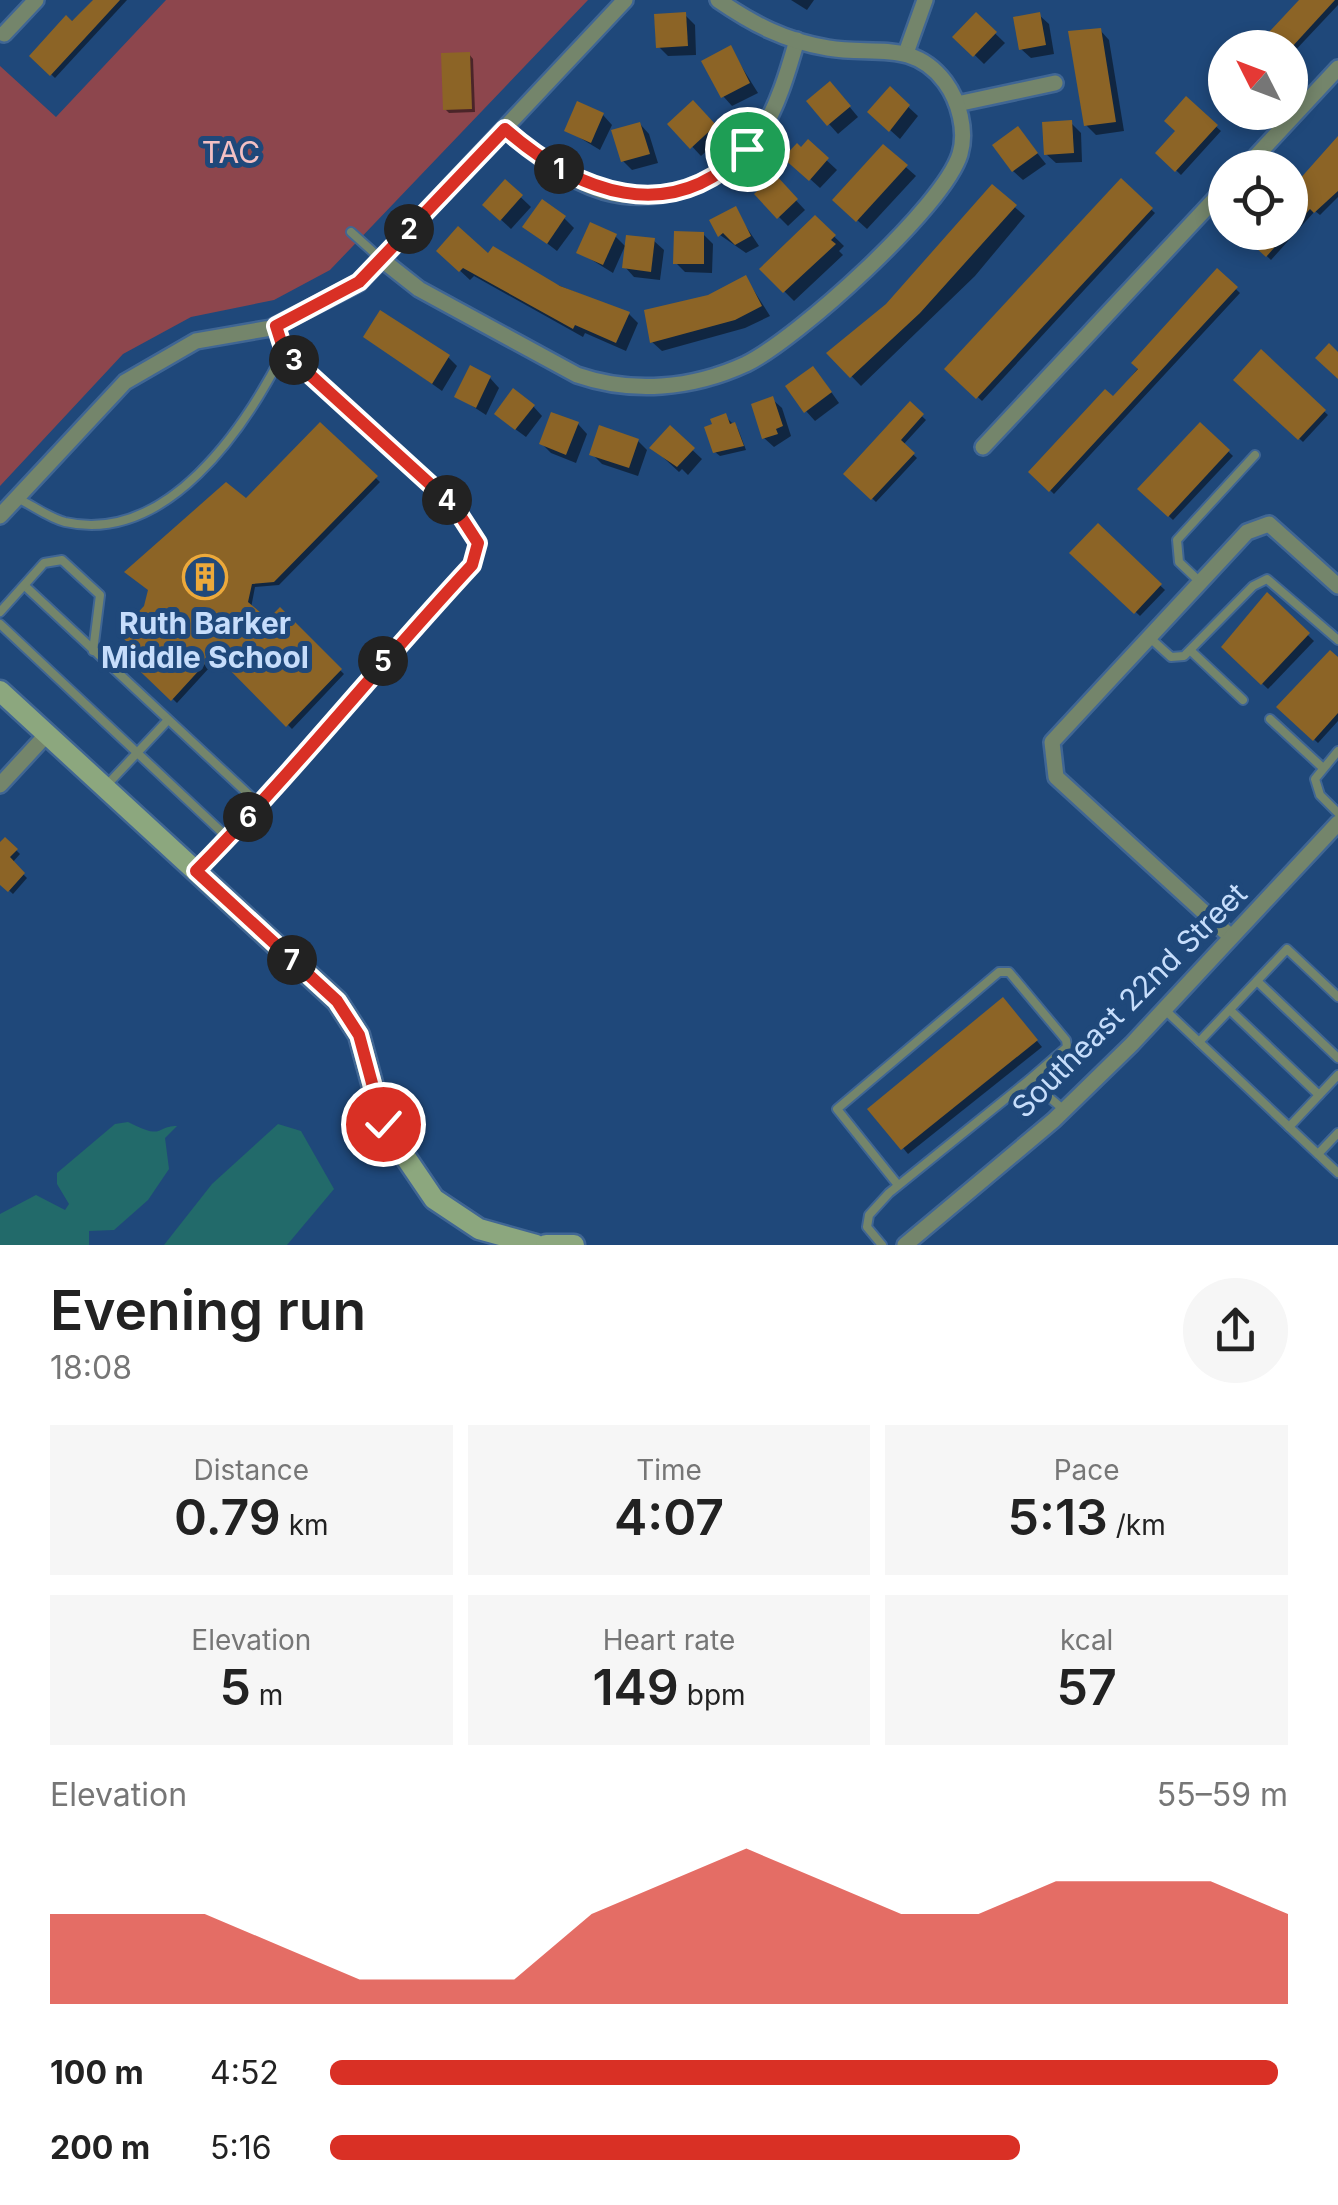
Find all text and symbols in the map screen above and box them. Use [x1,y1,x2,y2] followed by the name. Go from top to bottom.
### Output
[1208,30,1308,130] north arrow
[1208,30,1308,250] map controls
[705,107,790,192] pin
[720,122,775,177] icon: arrive
[202,134,260,170] park label: TAC
[534,144,584,194] pin: 1
[1208,150,1308,250] button: locate
[553,152,565,186] text: 1
[384,204,434,254] pin: 2
[400,212,418,246] text: 2
[269,335,319,385] pin: 3
[285,343,303,377] text: 3
[422,475,472,525] pin: 4
[438,483,456,517] text: 4
[182,554,228,600] building icon: Ruth Barker Middle School
[101,605,309,675] place label: Ruth Barker Middle School
[358,636,408,686] pin: 5
[374,644,392,678] text: 5
[223,792,273,842] pin: 6
[239,800,257,834] text: 6
[1004,875,1254,1125] street label: Southeast 22nd Street
[267,935,317,985] pin: 7
[284,943,300,977] text: 7
[341,1082,426,1167] pin
[356,1097,411,1152] icon: check
[50,1277,366,1343] text: Evening run
[1183,1278,1288,1383] button: share
[50,1348,132,1387] text: 18:08
[194,1453,309,1487] text: Distance
[636,1453,702,1487] text: Time
[1054,1453,1120,1487] text: Pace
[174,1487,281,1547] text: 0.79
[614,1487,724,1547] text: 4:07
[1008,1487,1108,1547] text: 5:13
[281,1508,329,1542] text: km
[1108,1508,1166,1542] text: /km
[191,1623,311,1657] text: Elevation
[603,1623,735,1657] text: Heart rate
[1060,1623,1113,1657] text: kcal
[219,1657,251,1717] text: 5
[592,1657,679,1717] text: 149
[1057,1657,1117,1717] text: 57
[251,1678,283,1712] text: m
[679,1678,746,1712] text: bpm
[50,1775,187,1814] text: Elevation
[1157,1775,1288,1814] text: 55–59 m
[50,2053,144,2092] text: 100 m
[210,2053,279,2092] text: 4:52
[50,2128,150,2167] text: 200 m
[210,2128,272,2167] text: 5:16

